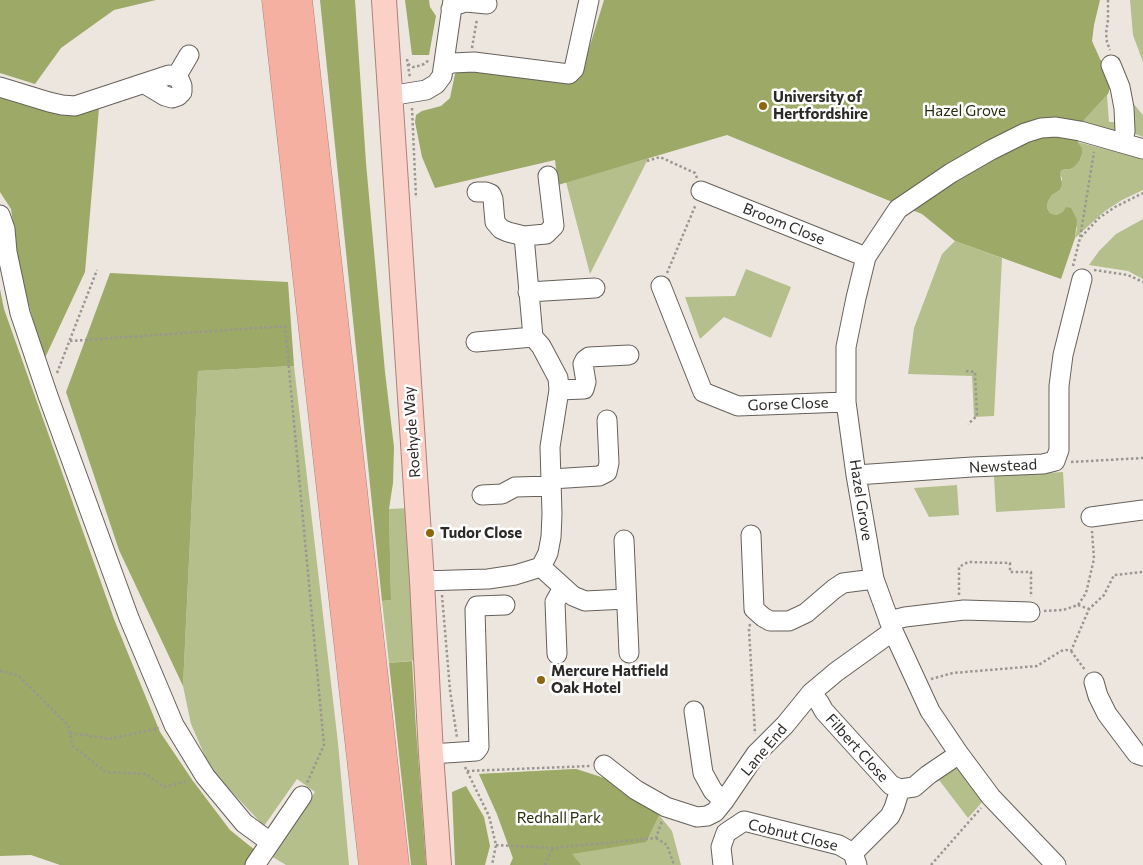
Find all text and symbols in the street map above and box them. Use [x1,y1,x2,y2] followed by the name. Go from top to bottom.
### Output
[773,88,868,123] place label: University of Hertfordshire
[757,100,769,112] marker: University of Hertfordshire
[924,102,1006,120] park label: Hazel Grove
[740,199,828,249] street label: Broom Close
[400,386,424,478] street label: Roehyde Way
[747,394,829,414] street label: Gorse Close
[968,455,1038,477] street label: Newstead
[846,458,876,542] street label: Hazel Grove
[440,524,522,542] place label: Tudor Close
[424,527,436,539] marker: Tudor Close
[551,662,668,697] place label: Mercure Hatfield Oak Hotel
[535,674,547,686] marker: Mercure Hatfield Oak Hotel
[822,710,892,786] street label: Filbert Close
[737,720,791,780] street label: Lane End
[517,809,601,827] park label: Redhall Park
[746,815,840,855] street label: Cobnut Close

